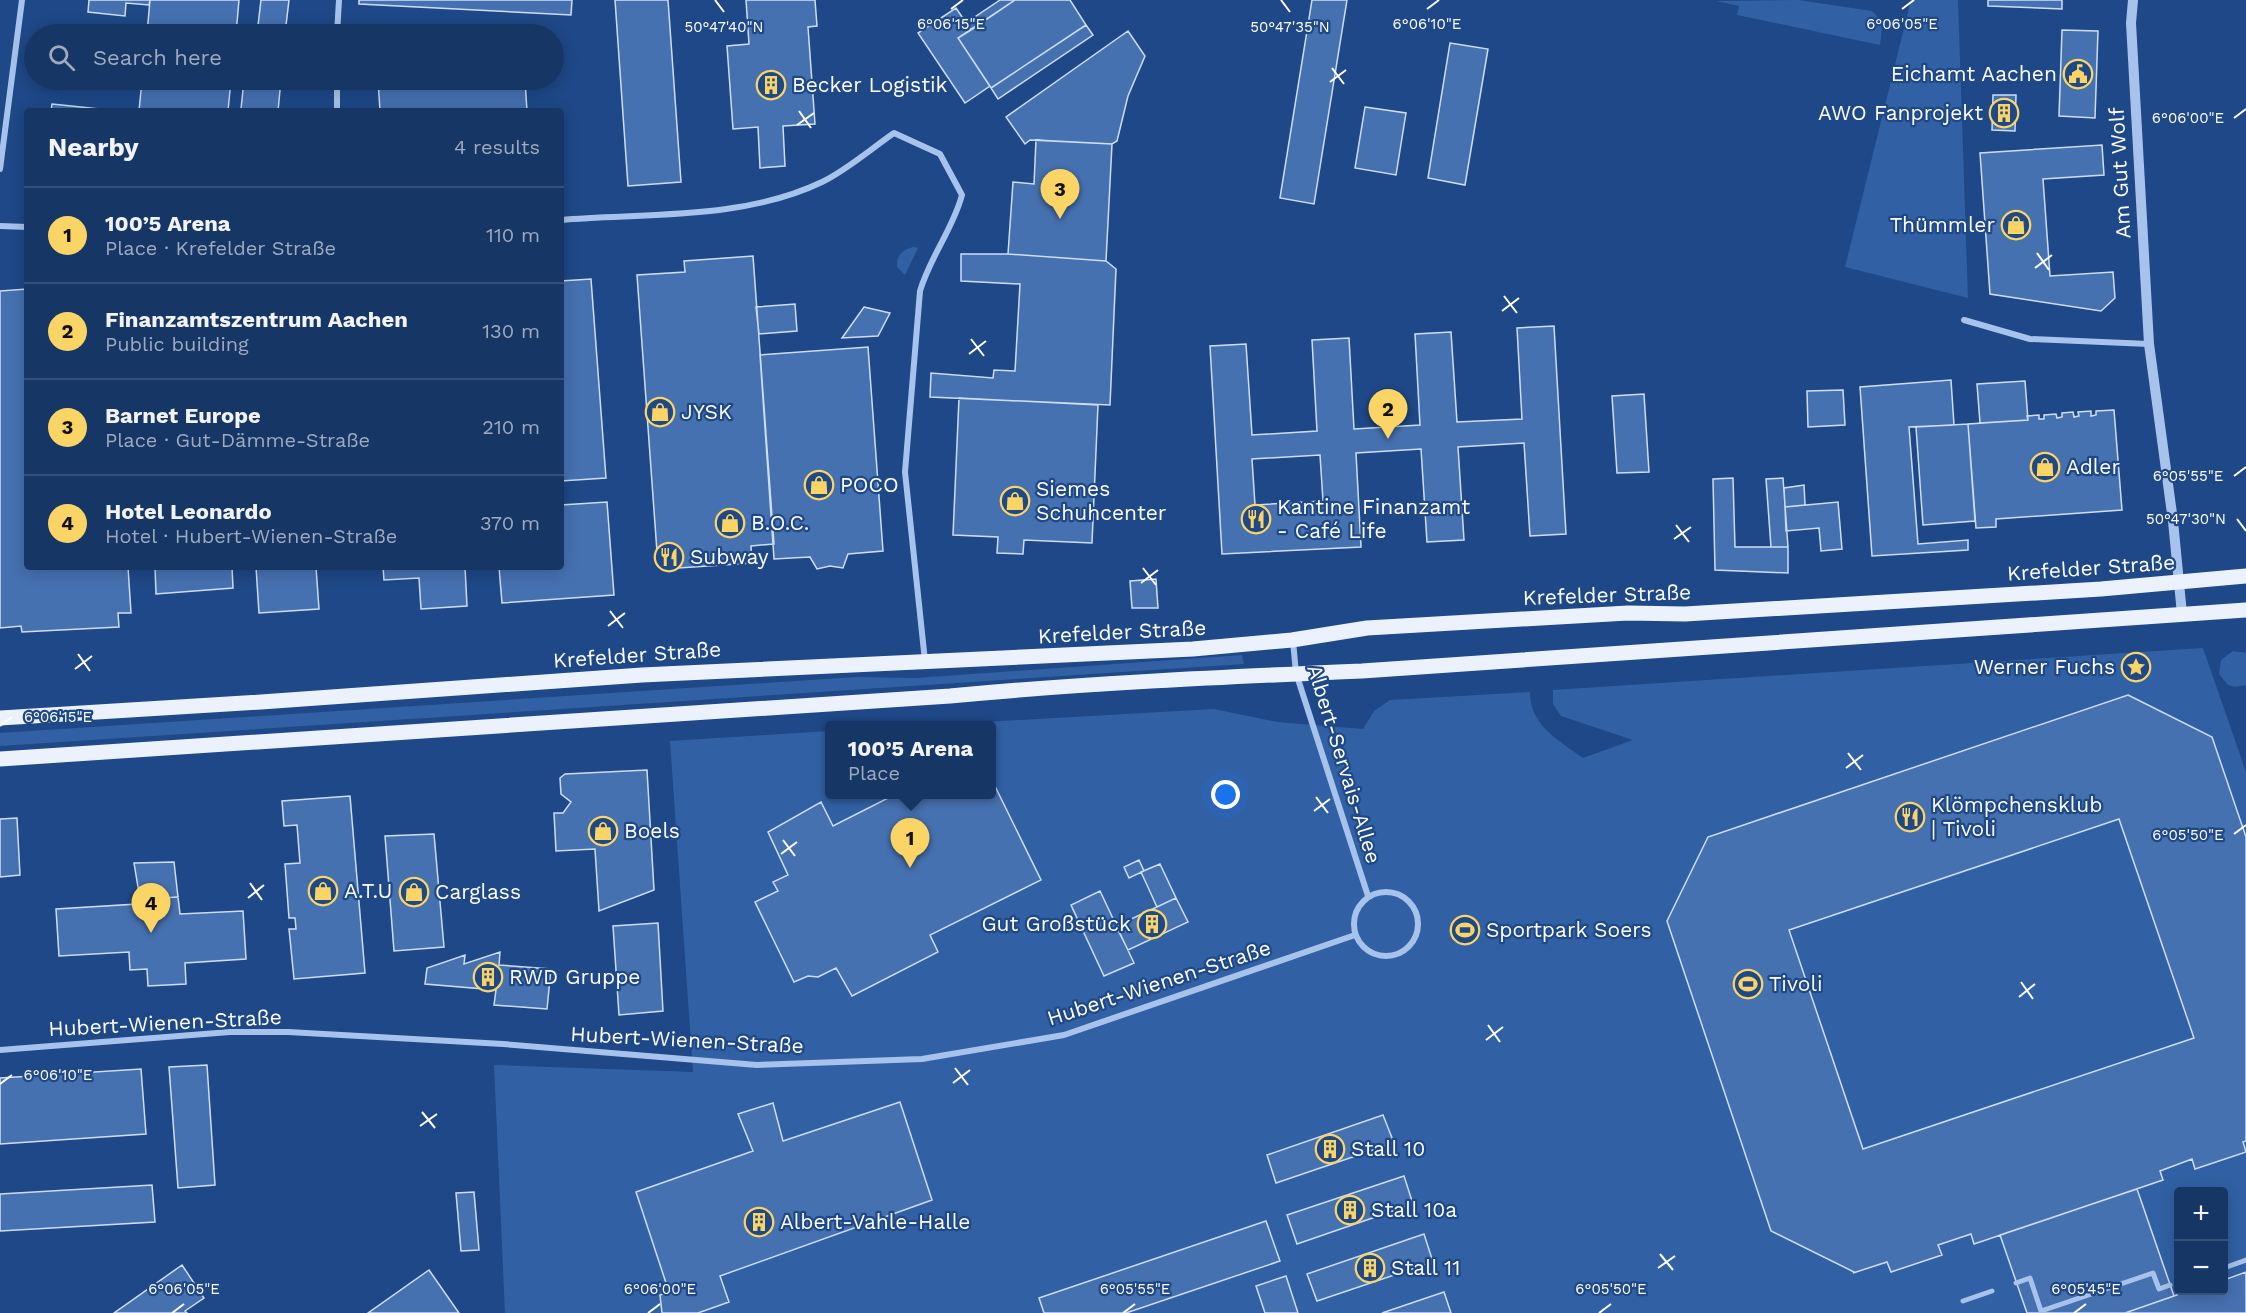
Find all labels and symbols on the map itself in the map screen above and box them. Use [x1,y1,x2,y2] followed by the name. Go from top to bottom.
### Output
[917,15,985,33] text: 6°06'15"E
[1393,15,1461,33] text: 6°06'10"E
[1866,15,1938,33] text: 6°06'05"E
[684,18,764,36] text: 50°47'40"N
[1250,18,1330,36] text: 50°47'35"N
[2062,58,2094,90] public building icon: Eichamt Aachen
[1891,61,2057,86] place label: Eichamt Aachen
[755,69,787,101] building icon: Becker Logistik
[792,72,948,97] place label: Becker Logistik
[1988,97,2020,129] building icon: AWO Fanprojekt
[1818,100,1983,125] place label: AWO Fanprojekt
[2104,107,2135,239] street label: Am Gut Wolf
[2152,109,2224,127] text: 6°06'00"E
[1040,170,1080,219] pin: 3
[2000,209,2032,241] shop icon: Thümmler
[1890,212,1995,237] place label: Thümmler
[1368,390,1408,439] pin: 2
[644,396,676,428] shop icon: JYSK
[681,399,732,424] place label: JYSK
[2029,451,2061,483] shop icon: Adler
[2066,454,2120,479] place label: Adler
[2153,467,2223,485] text: 6°05'55"E
[803,469,835,501] shop icon: POCO
[840,472,899,497] place label: POCO
[1036,476,1167,525] place label: Siemes Schuhcenter
[999,485,1031,517] shop icon: Siemes Schuhcenter
[1277,494,1470,543] place label: Kantine Finanzamt - Café Life
[1240,503,1272,535] restaurant icon: Kantine Finanzamt - Café Life
[714,507,746,539] shop icon: B.O.C.
[751,510,809,535] place label: B.O.C.
[2146,510,2226,528] text: 50°47'30"N
[653,541,685,573] restaurant icon: Subway
[690,544,769,569] place label: Subway
[2006,549,2176,586] street label: Krefelder Straße
[1522,579,1692,610] street label: Krefelder Straße
[1037,615,1207,648] street label: Krefelder Straße
[552,636,722,673] street label: Krefelder Straße
[2120,651,2152,683] place icon: Werner Fuchs
[1974,654,2115,679] place label: Werner Fuchs
[1302,661,1387,866] street label: Albert-Servais-Allee
[24,708,92,726] text: 6°06'15"E
[1211,780,1240,809] your location
[1931,792,2102,841] place label: Klömpchensklub | Tivoli
[1894,801,1926,833] restaurant icon: Klömpchensklub | Tivoli
[587,815,619,847] shop icon: Boels
[624,818,680,843] place label: Boels
[890,818,930,868] pin: 1
[2152,826,2224,844] text: 6°05'50"E
[307,875,339,907] shop icon: A.T.U
[398,876,430,908] shop icon: Carglass
[344,878,392,903] place label: A.T.U
[435,879,521,904] place label: Carglass
[132,884,170,933] pin: 4
[1136,908,1168,940] building icon: Gut Großstück
[981,911,1131,936] place label: Gut Großstück
[1449,914,1481,946] sports icon: Sportpark Soers
[1486,917,1651,942] place label: Sportpark Soers
[1044,935,1274,1031] street label: Hubert-Wienen-Straße
[472,961,504,993] building icon: RWD Gruppe
[509,964,640,989] place label: RWD Gruppe
[1732,968,1764,1000] sports icon: Tivoli
[1769,971,1822,996] place label: Tivoli
[48,1004,282,1041] street label: Hubert-Wienen-Straße
[570,1021,804,1058] street label: Hubert-Wienen-Straße
[24,1066,92,1084] text: 6°06'10"E
[1314,1133,1346,1165] building icon: Stall 10
[1351,1136,1425,1161] place label: Stall 10
[1334,1194,1366,1226] building icon: Stall 10a
[1371,1197,1457,1222] place label: Stall 10a
[743,1206,775,1238] building icon: Albert-Vahle-Halle
[780,1209,970,1234] place label: Albert-Vahle-Halle
[1354,1252,1386,1284] building icon: Stall 11
[1391,1255,1460,1280] place label: Stall 11
[148,1280,220,1298] text: 6°06'05"E
[624,1280,696,1298] text: 6°06'00"E
[1100,1280,1170,1298] text: 6°05'55"E
[1575,1280,1647,1298] text: 6°05'50"E
[2051,1280,2121,1298] text: 6°05'45"E

